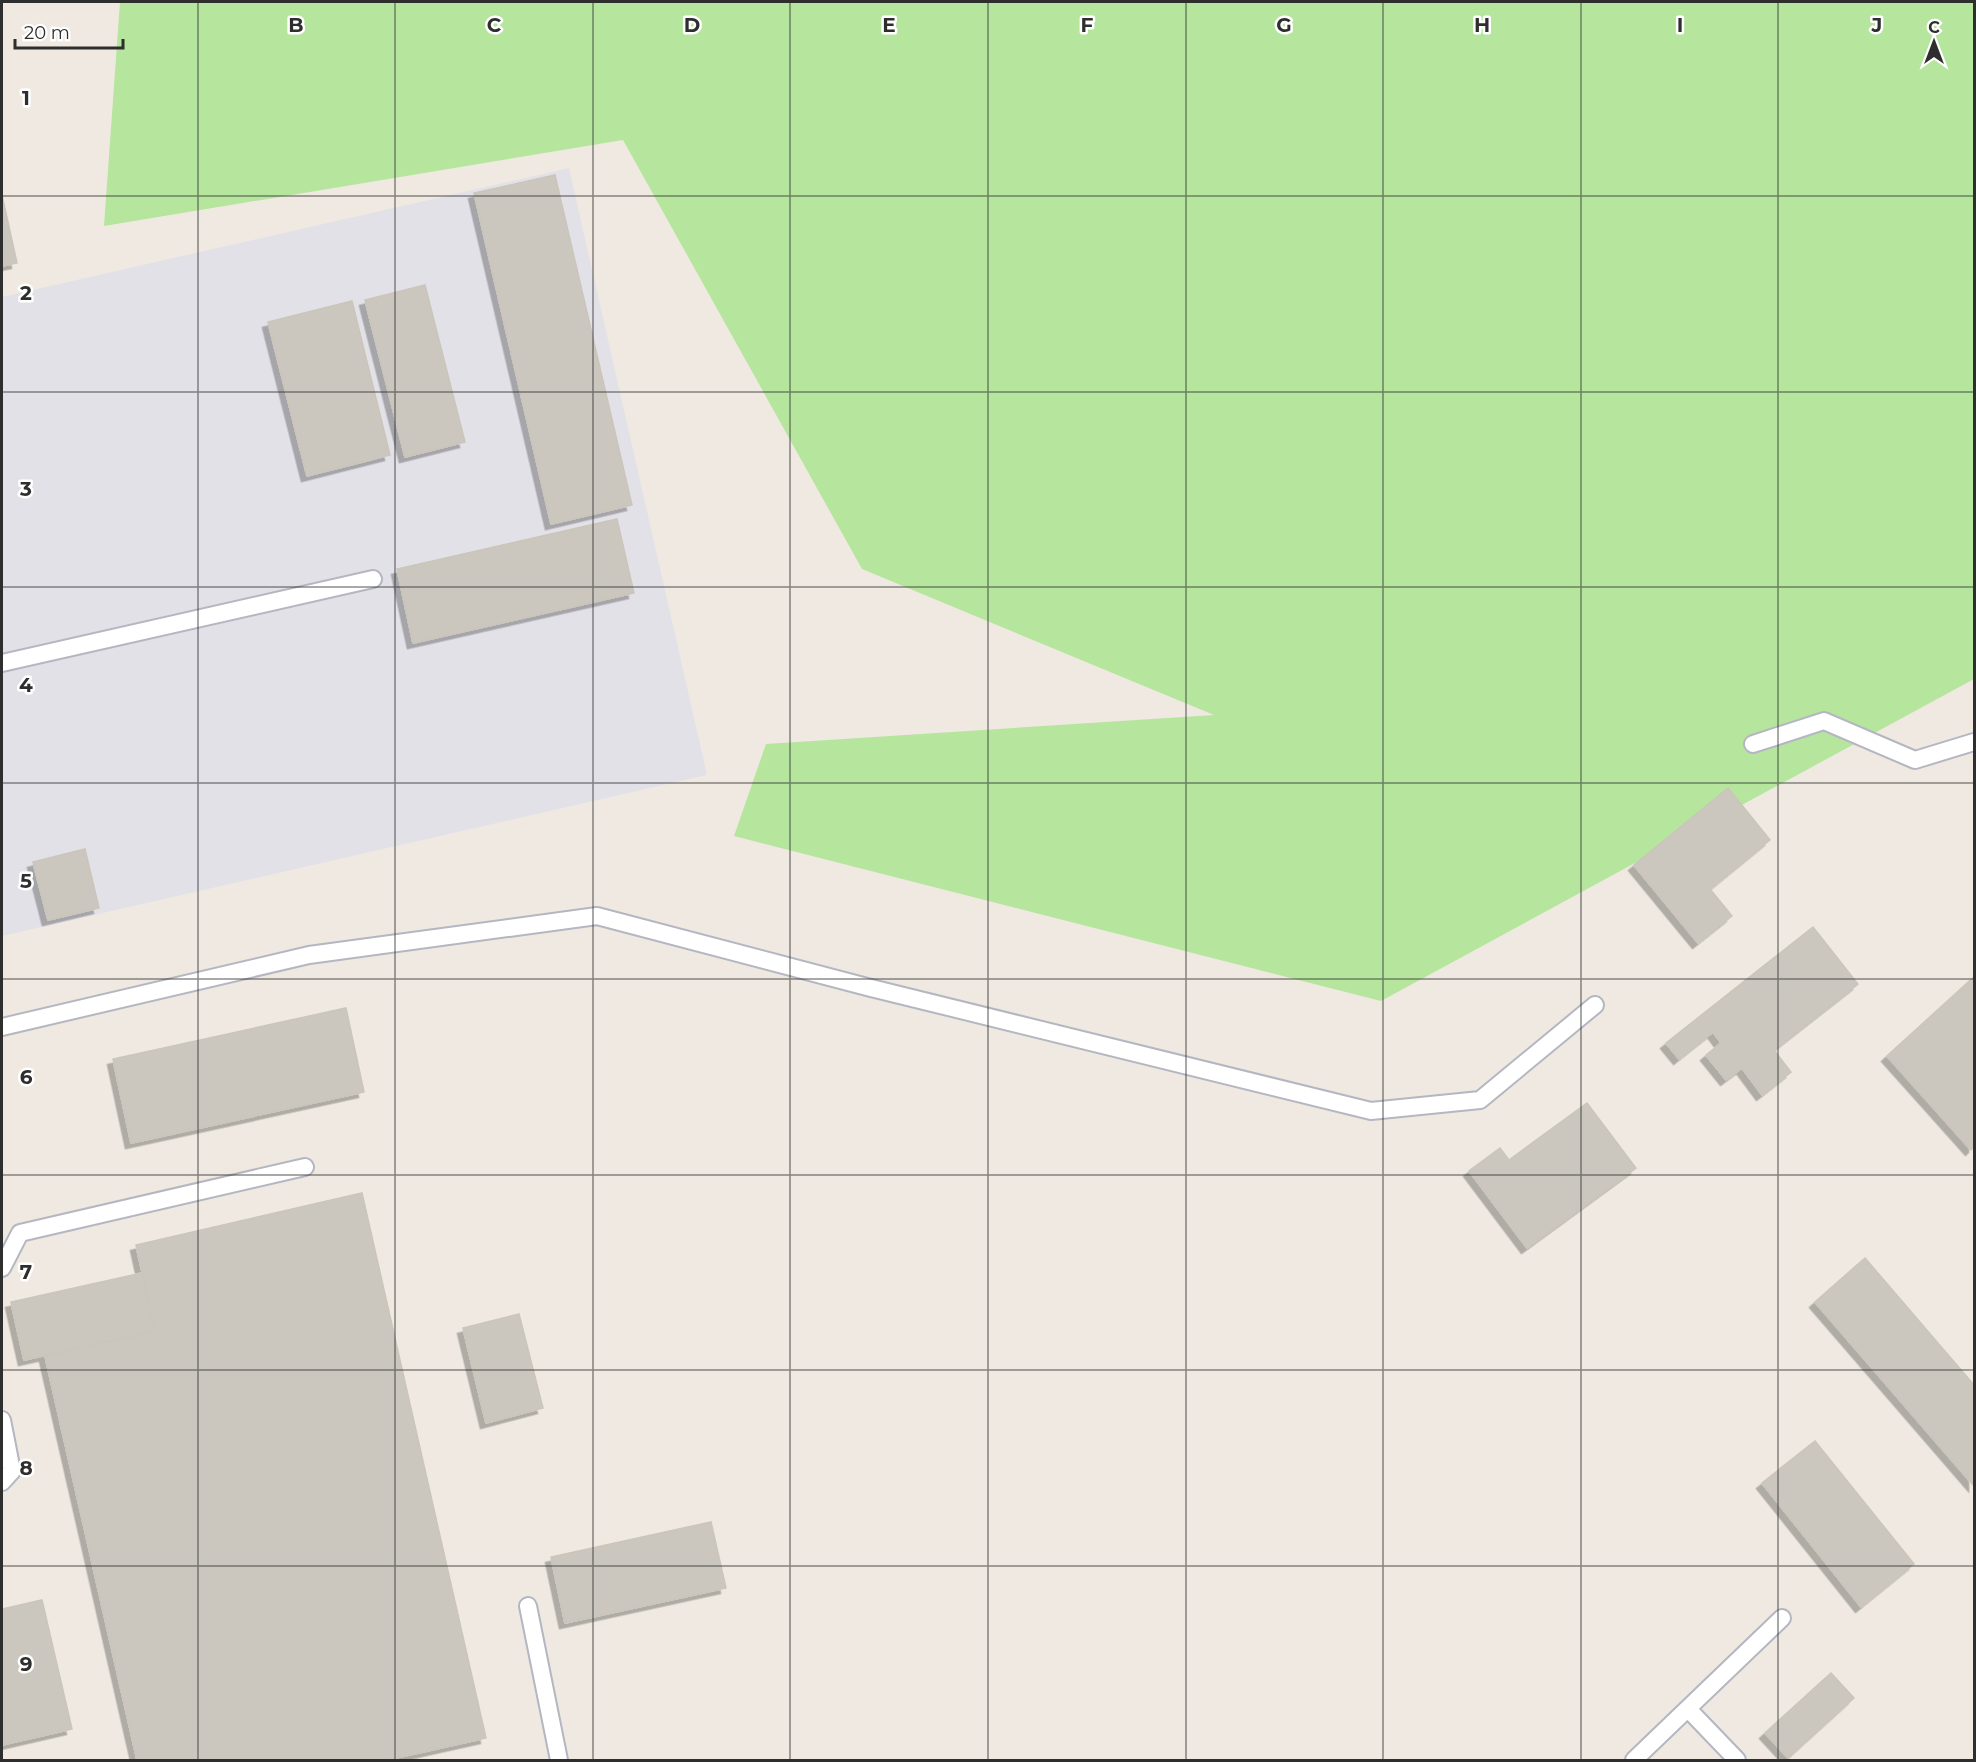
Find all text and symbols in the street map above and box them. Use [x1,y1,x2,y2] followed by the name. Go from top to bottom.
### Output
[15,12,123,50] scale bar
[1904,12,1964,72] north arrow
[288,13,304,37] text: B
[487,13,502,37] text: C
[684,13,700,37] text: D
[882,13,896,37] text: E
[1081,13,1094,37] text: F
[1276,13,1292,37] text: G
[1474,13,1490,37] text: H
[1677,13,1683,37] text: I
[1871,13,1882,37] text: J
[1928,18,1940,37] text: С
[24,22,70,44] text: 20 m
[22,86,30,110] text: 1
[20,281,32,305] text: 2
[19,477,32,501] text: 3
[19,673,33,697] text: 4
[20,869,32,893] text: 5
[20,1065,33,1089] text: 6
[20,1260,32,1284] text: 7
[19,1456,33,1480] text: 8
[20,1652,32,1676] text: 9

